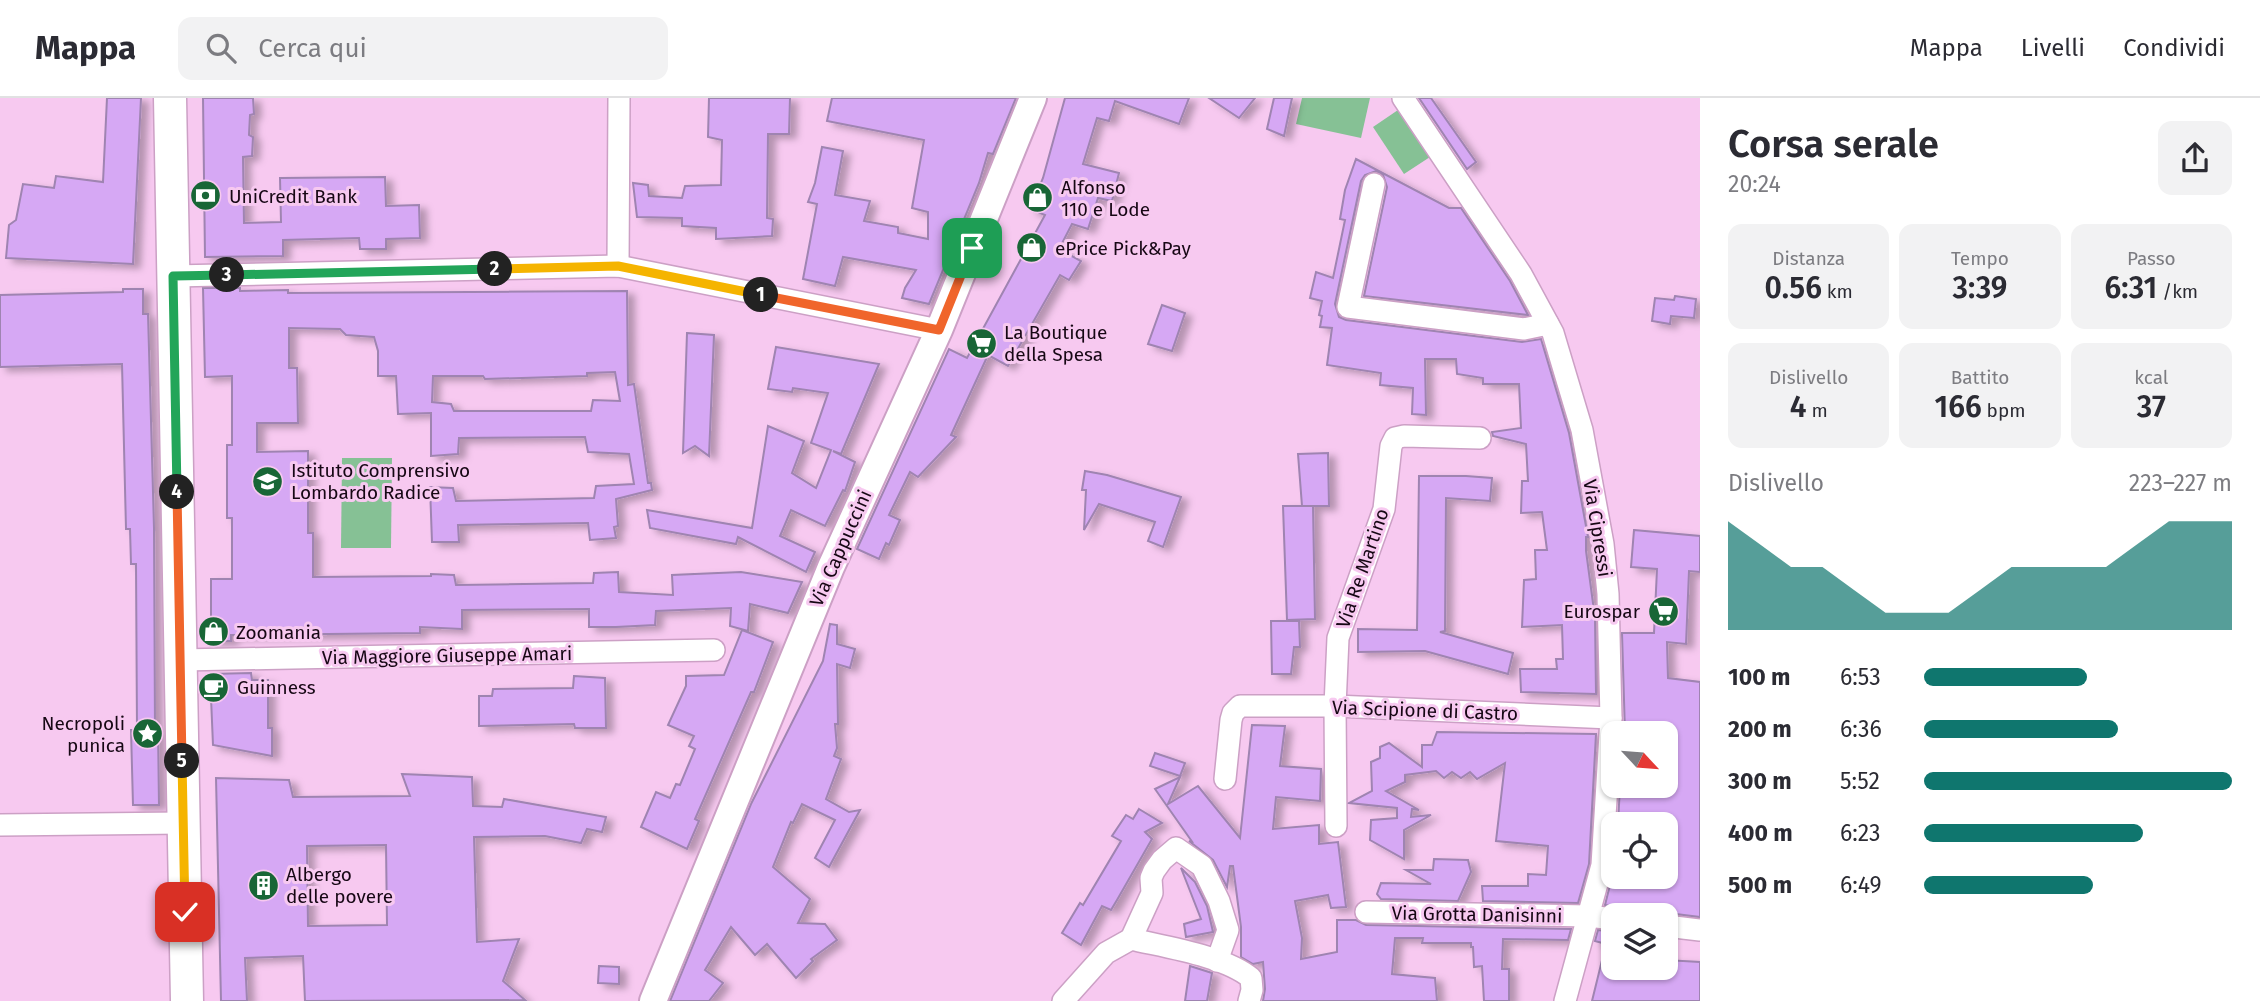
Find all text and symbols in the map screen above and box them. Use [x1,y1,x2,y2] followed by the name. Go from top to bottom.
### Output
[178,17,668,80] search box
[35,28,136,68] text: Mappa
[202,29,240,67] icon: search
[258,33,367,64] text: Cerca qui
[1910,34,1983,62] text: Mappa
[2021,34,2085,62] text: Livelli
[2123,34,2225,62] text: Condividi
[1728,121,1939,167] text: Corsa serale
[2158,121,2232,195] button: share
[1728,170,1781,198] text: 20:24
[1061,176,1150,221] place label: Alfonso 110 e Lode
[189,179,223,213] bank icon: UniCredit Bank
[1021,181,1055,215] shop icon: Alfonso 110 e Lode
[229,185,357,208] place label: UniCredit Bank
[942,218,1002,278] pin
[953,229,991,267] icon: arrive
[1015,231,1049,265] shop icon: ePrice Pick&Pay
[1055,237,1192,260] place label: ePrice Pick&Pay
[1772,247,1845,270] text: Distanza
[1951,247,2009,270] text: Tempo
[2127,247,2176,270] text: Passo
[477,252,512,286] pin: 2
[490,257,499,280] text: 2
[210,258,244,292] pin: 3
[222,263,231,286] text: 3
[1764,270,1822,306] text: 0.56
[1953,270,2007,306] text: 3:39
[2104,270,2157,306] text: 6:31
[744,278,778,312] pin: 1
[1822,280,1853,303] text: km
[2157,280,2198,303] text: /km
[756,283,765,306] text: 1
[1004,321,1107,366] place label: La Boutique della Spesa
[964,326,998,360] supermarket icon: La Boutique della Spesa
[1769,366,1848,389] text: Dislivello
[1951,366,2009,389] text: Battito
[2134,366,2168,389] text: kcal
[1790,389,1806,425] text: 4
[1935,389,1982,425] text: 166
[2137,389,2166,425] text: 37
[1806,399,1828,422] text: m
[1982,399,2025,422] text: bpm
[291,459,470,504] place label: Istituto Comprensivo Lombardo Radice
[251,464,285,498] school or university icon: Istituto Comprensivo Lombardo Radice
[1728,469,1824,497] text: Dislivello
[2129,469,2232,497] text: 223–227 m
[160,474,194,510] pin: 4
[1578,478,1617,579] street label: Via Cipressi
[171,480,182,503] text: 4
[804,486,876,610] street label: Via Cappuccini
[1331,505,1394,631] street label: Via Re Martino
[1646,594,1680,628] supermarket icon: Eurospar
[1564,600,1641,623] place label: Eurospar
[196,615,230,649] shop icon: Zoomania
[236,621,321,644] place label: Zoomania
[322,642,572,669] street label: Via Maggiore Giuseppe Amari
[1728,663,1790,691] text: 100 m
[1840,663,1881,691] text: 6:53
[197,670,231,704] cafe icon: Guinness
[237,676,316,699] place label: Guinness
[1331,696,1518,725] street label: Via Scipione di Castro
[41,712,125,757] place label: Necropoli punica
[1728,715,1792,743] text: 200 m
[1840,715,1882,743] text: 6:36
[131,717,165,751] place icon: Necropoli punica
[1601,721,1678,798] north arrow
[1601,721,1678,980] map controls
[164,744,200,778] pin: 5
[176,749,187,772] text: 5
[1728,767,1792,795] text: 300 m
[1840,767,1880,795] text: 5:52
[1601,812,1678,889] button: locate
[1728,819,1793,847] text: 400 m
[1840,819,1881,847] text: 6:23
[286,863,393,908] place label: Albergo delle povere
[246,868,280,902] building icon: Albergo delle povere
[1728,871,1792,899] text: 500 m
[1840,871,1882,899] text: 6:49
[155,882,215,942] pin
[166,893,204,931] icon: check
[1391,902,1563,927] street label: Via Grotta Danisinni
[1601,903,1678,980] button: layers

